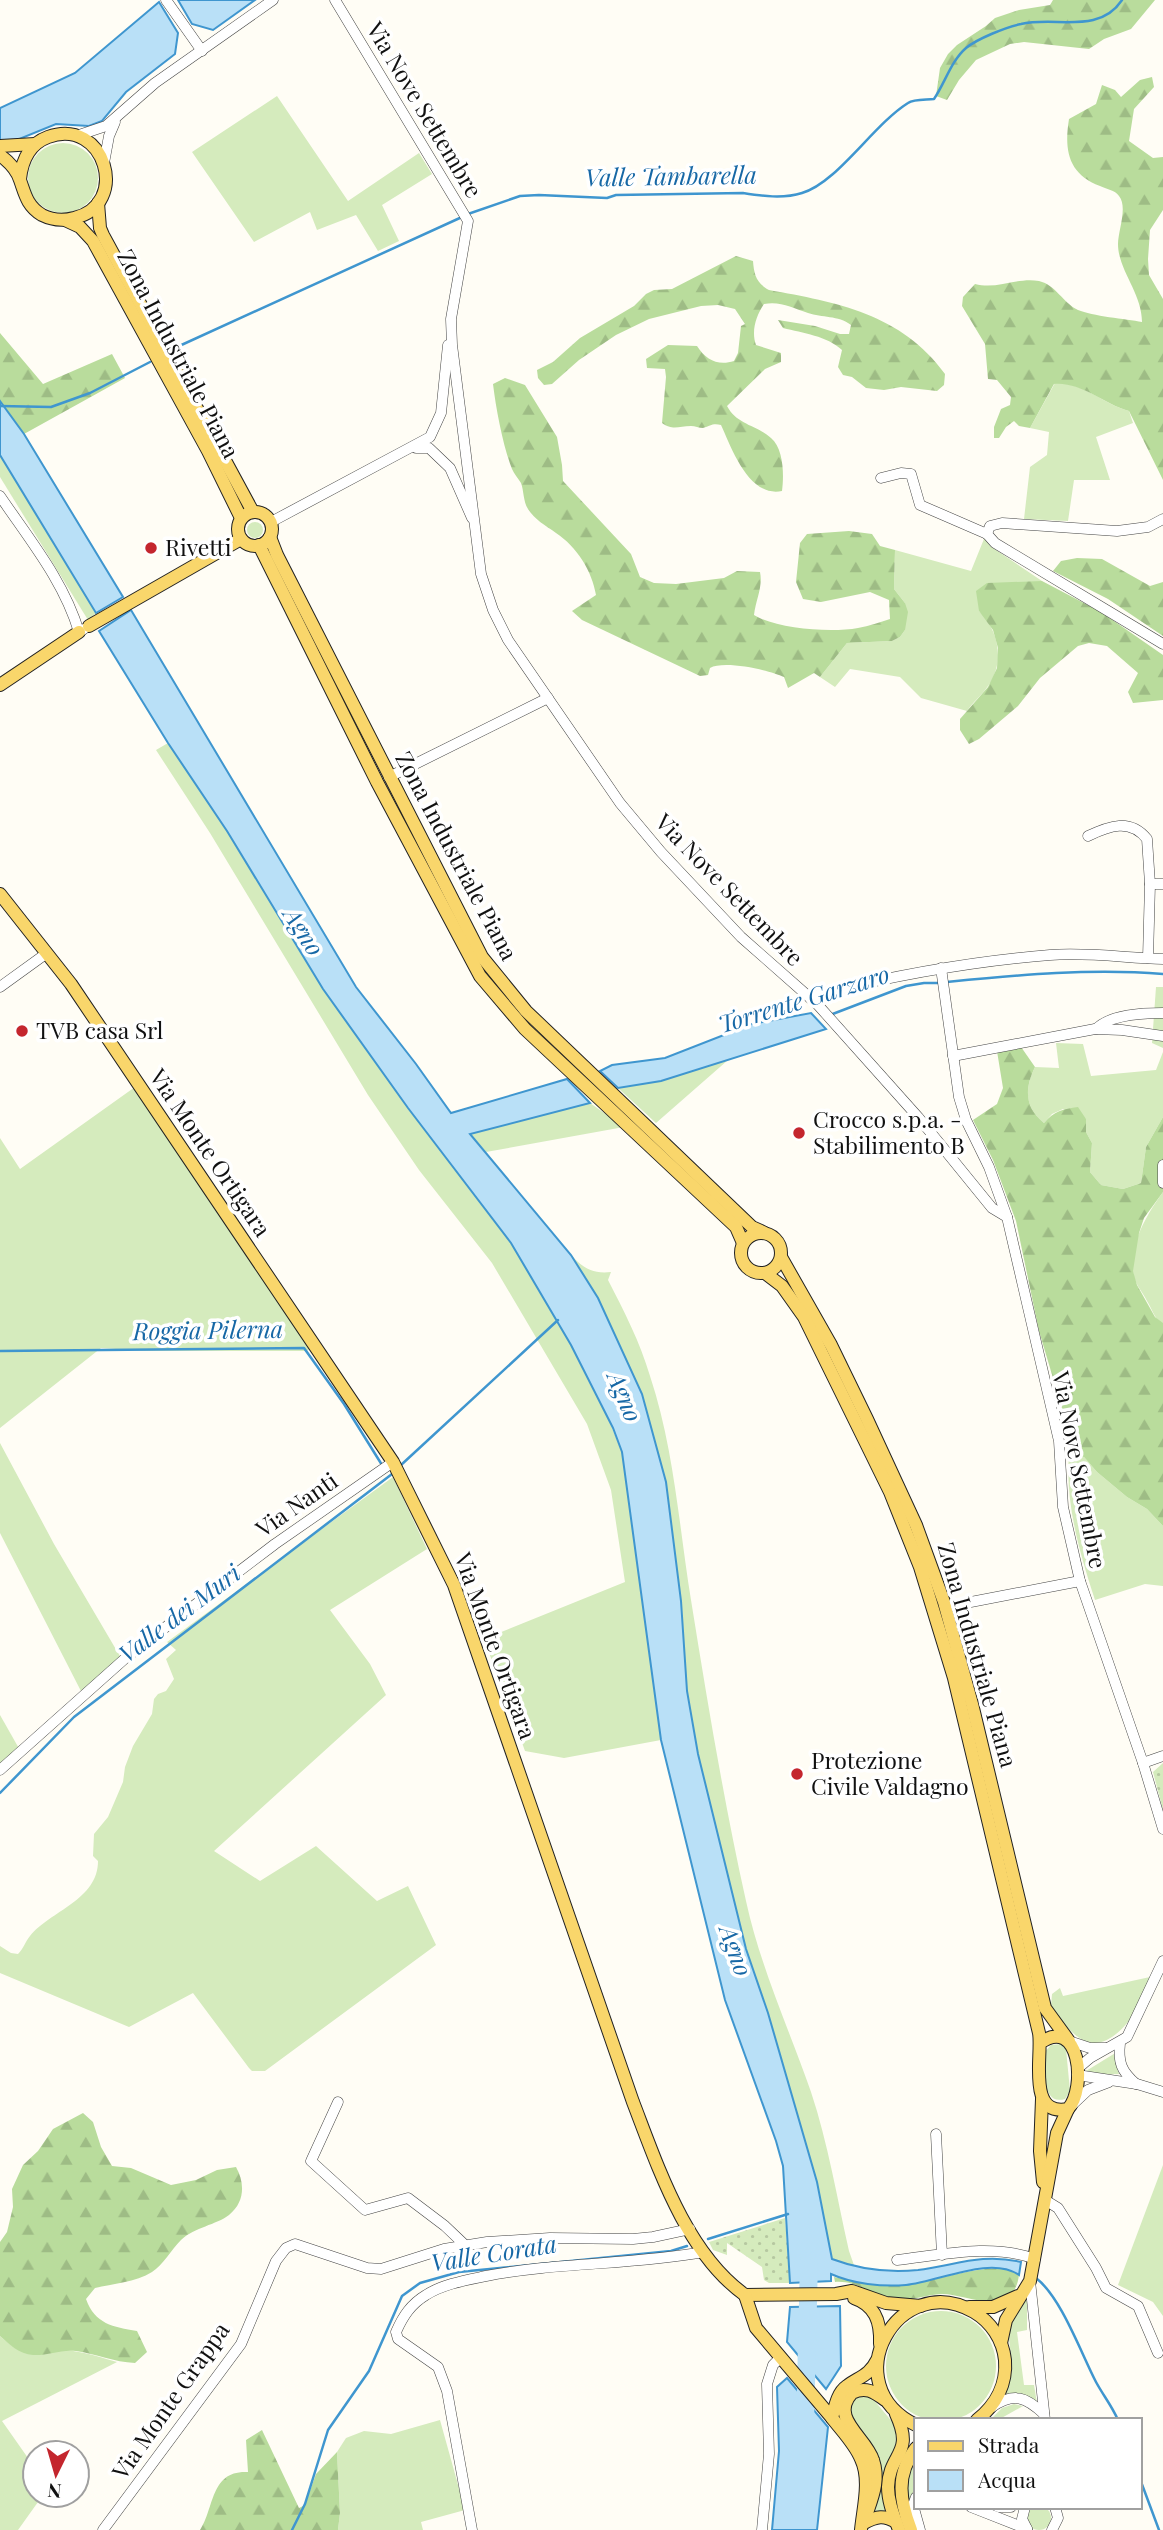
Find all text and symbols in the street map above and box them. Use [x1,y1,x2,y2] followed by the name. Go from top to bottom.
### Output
[360,15,490,203] street label: Via Nove Settembre
[585,158,757,192] water label: Valle Tambarella
[111,243,248,464] street label: Zona Industriale Piana
[165,531,232,562] place label: Rivetti
[143,540,159,556] marker: Rivetti
[389,745,526,966] street label: Zona Industriale Piana
[649,806,811,972] street label: Via Nove Settembre
[276,898,332,961] water label: Agno
[714,957,893,1039] water label: Torrente Garzaro
[36,1014,164,1045] place label: TVB casa Srl
[14,1023,30,1039] marker: TVB casa Srl
[143,1061,279,1243] street label: Via Monte Ortigara
[813,1103,965,1160] place label: Crocco s.p.a. - Stabilimento B
[791,1125,807,1141] marker: Crocco s.p.a. - Stabilimento B
[131,1312,283,1346] water label: Roggia Pilerna
[600,1363,651,1426] water label: Agno
[1046,1368,1115,1571] street label: Via Nove Settembre
[248,1464,343,1544] street label: Via Nanti
[932,1539,1026,1771] street label: Zona Industriale Piana
[448,1547,545,1743] street label: Via Monte Ortigara
[111,1556,247,1669] water label: Valle dei Muri
[811,1744,969,1801] place label: Protezione Civile Valdagno
[789,1766,805,1782] marker: Protezione Civile Valdagno
[712,1918,761,1980] water label: Agno
[429,2226,559,2278] water label: Valle Corata
[103,2315,236,2486] street label: Via Monte Grappa
[914,2418,1142,2509] legend
[978,2430,1040,2458] text: Strada
[21,2439,91,2509] north arrow
[977,2465,1036,2493] text: Acqua
[46,2478,62,2505] text: N

